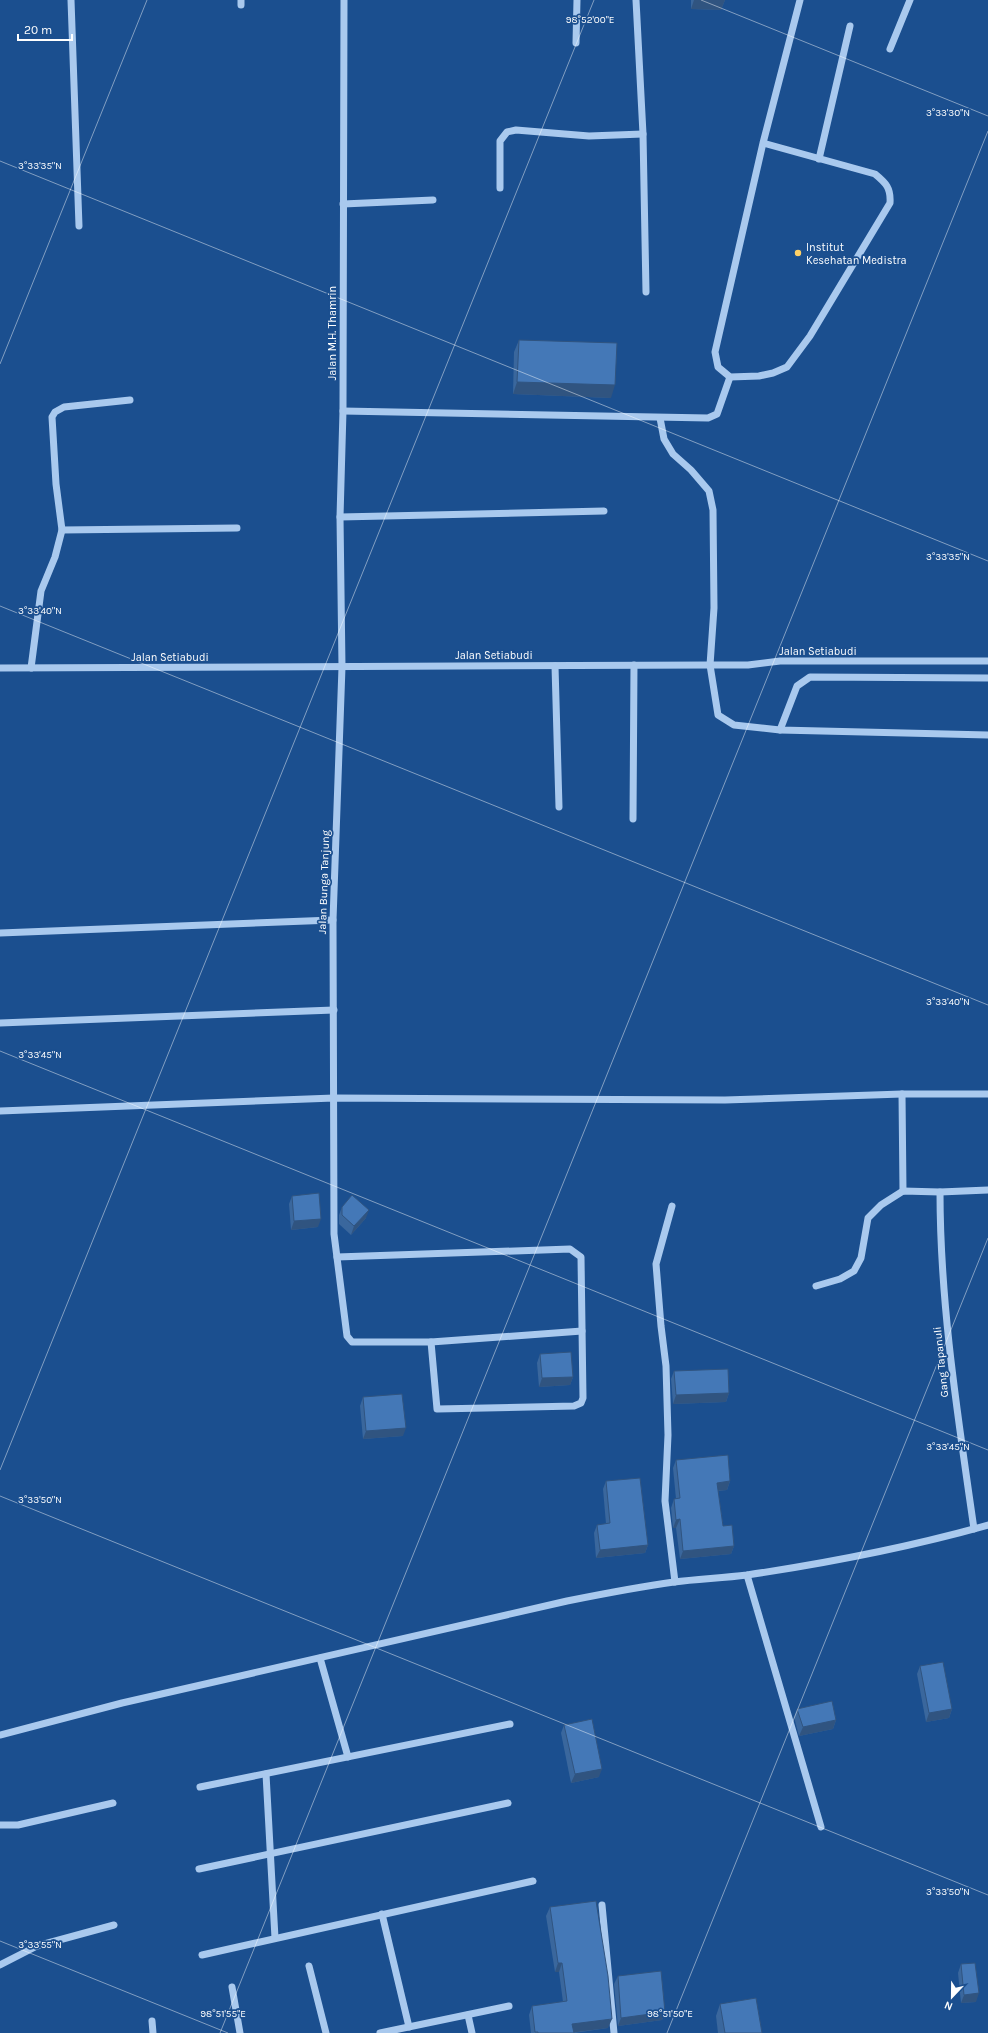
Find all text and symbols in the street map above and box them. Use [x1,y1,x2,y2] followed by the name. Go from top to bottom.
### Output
[566,14,614,26] text: 98°52'00"E
[18,16,72,42] scale bar
[24,23,52,37] text: 20 m
[926,107,970,119] text: 3°33'30"N
[18,160,62,172] text: 3°33'35"N
[806,241,907,267] place label: Institut Kesehatan Medistra
[793,248,803,258] marker: Institut Kesehatan Medistra
[326,286,339,380] street label: Jalan M.H. Thamrin
[926,551,970,563] text: 3°33'35"N
[18,605,62,617] text: 3°33'40"N
[779,645,857,658] street label: Jalan Setiabudi
[455,649,533,662] street label: Jalan Setiabudi
[131,651,209,664] street label: Jalan Setiabudi
[316,829,332,934] street label: Jalan Bunga Tanjung
[926,996,970,1008] text: 3°33'40"N
[18,1049,62,1061] text: 3°33'45"N
[931,1326,951,1398] street label: Gang Tapanuli
[926,1441,970,1453] text: 3°33'45"N
[18,1494,62,1506] text: 3°33'50"N
[926,1886,970,1898] text: 3°33'50"N
[18,1939,62,1951] text: 3°33'55"N
[932,1977,972,2017] north arrow
[942,1998,955,2013] text: N
[200,2008,246,2020] text: 98°51'55"E
[647,2008,693,2020] text: 98°51'50"E

